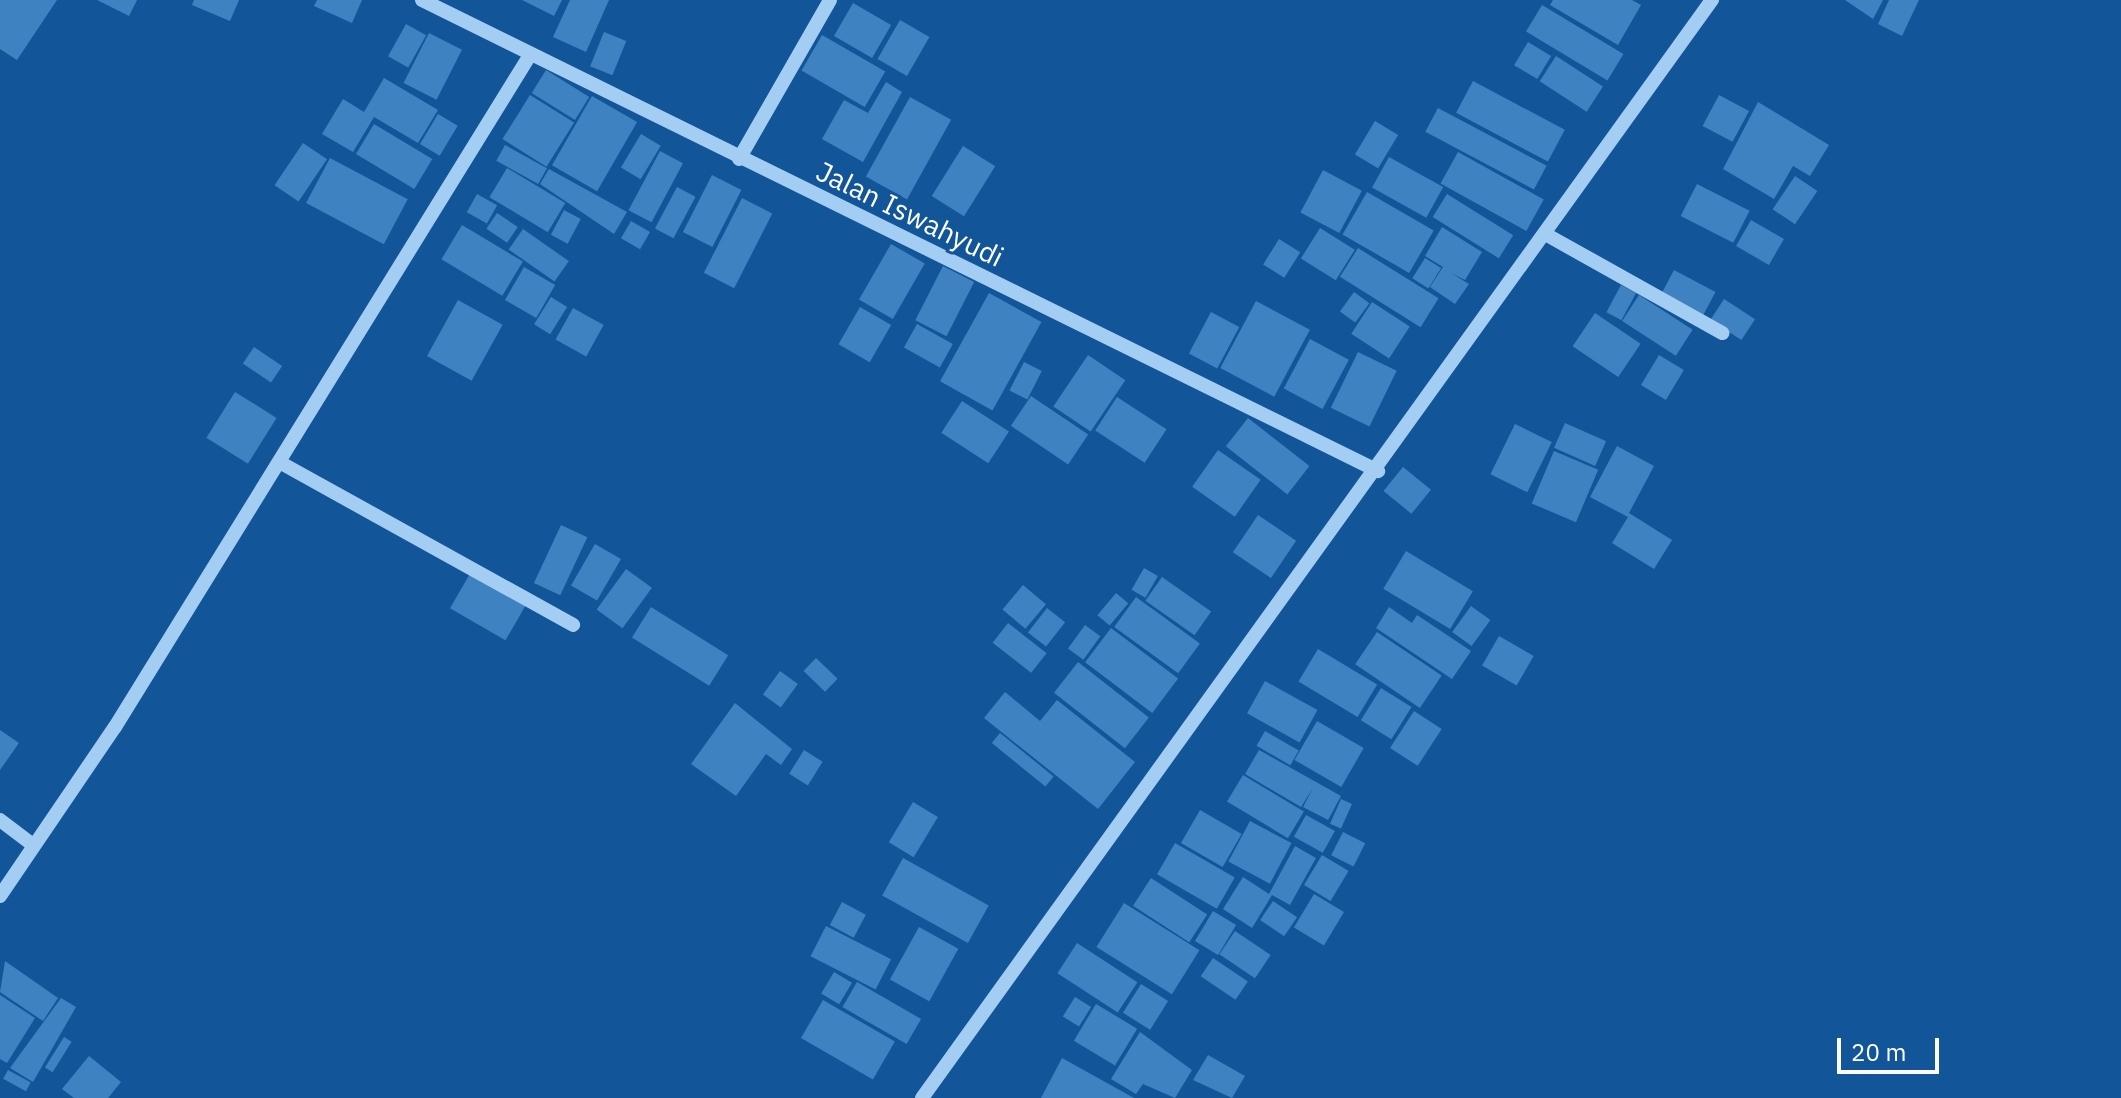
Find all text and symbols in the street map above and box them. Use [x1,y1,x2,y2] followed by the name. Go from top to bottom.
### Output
[811,154,1009,274] street label: Jalan Iswahyudi
[1841,1022,1943,1072] scale bar
[1851,1036,1906,1068] text: 20 m

